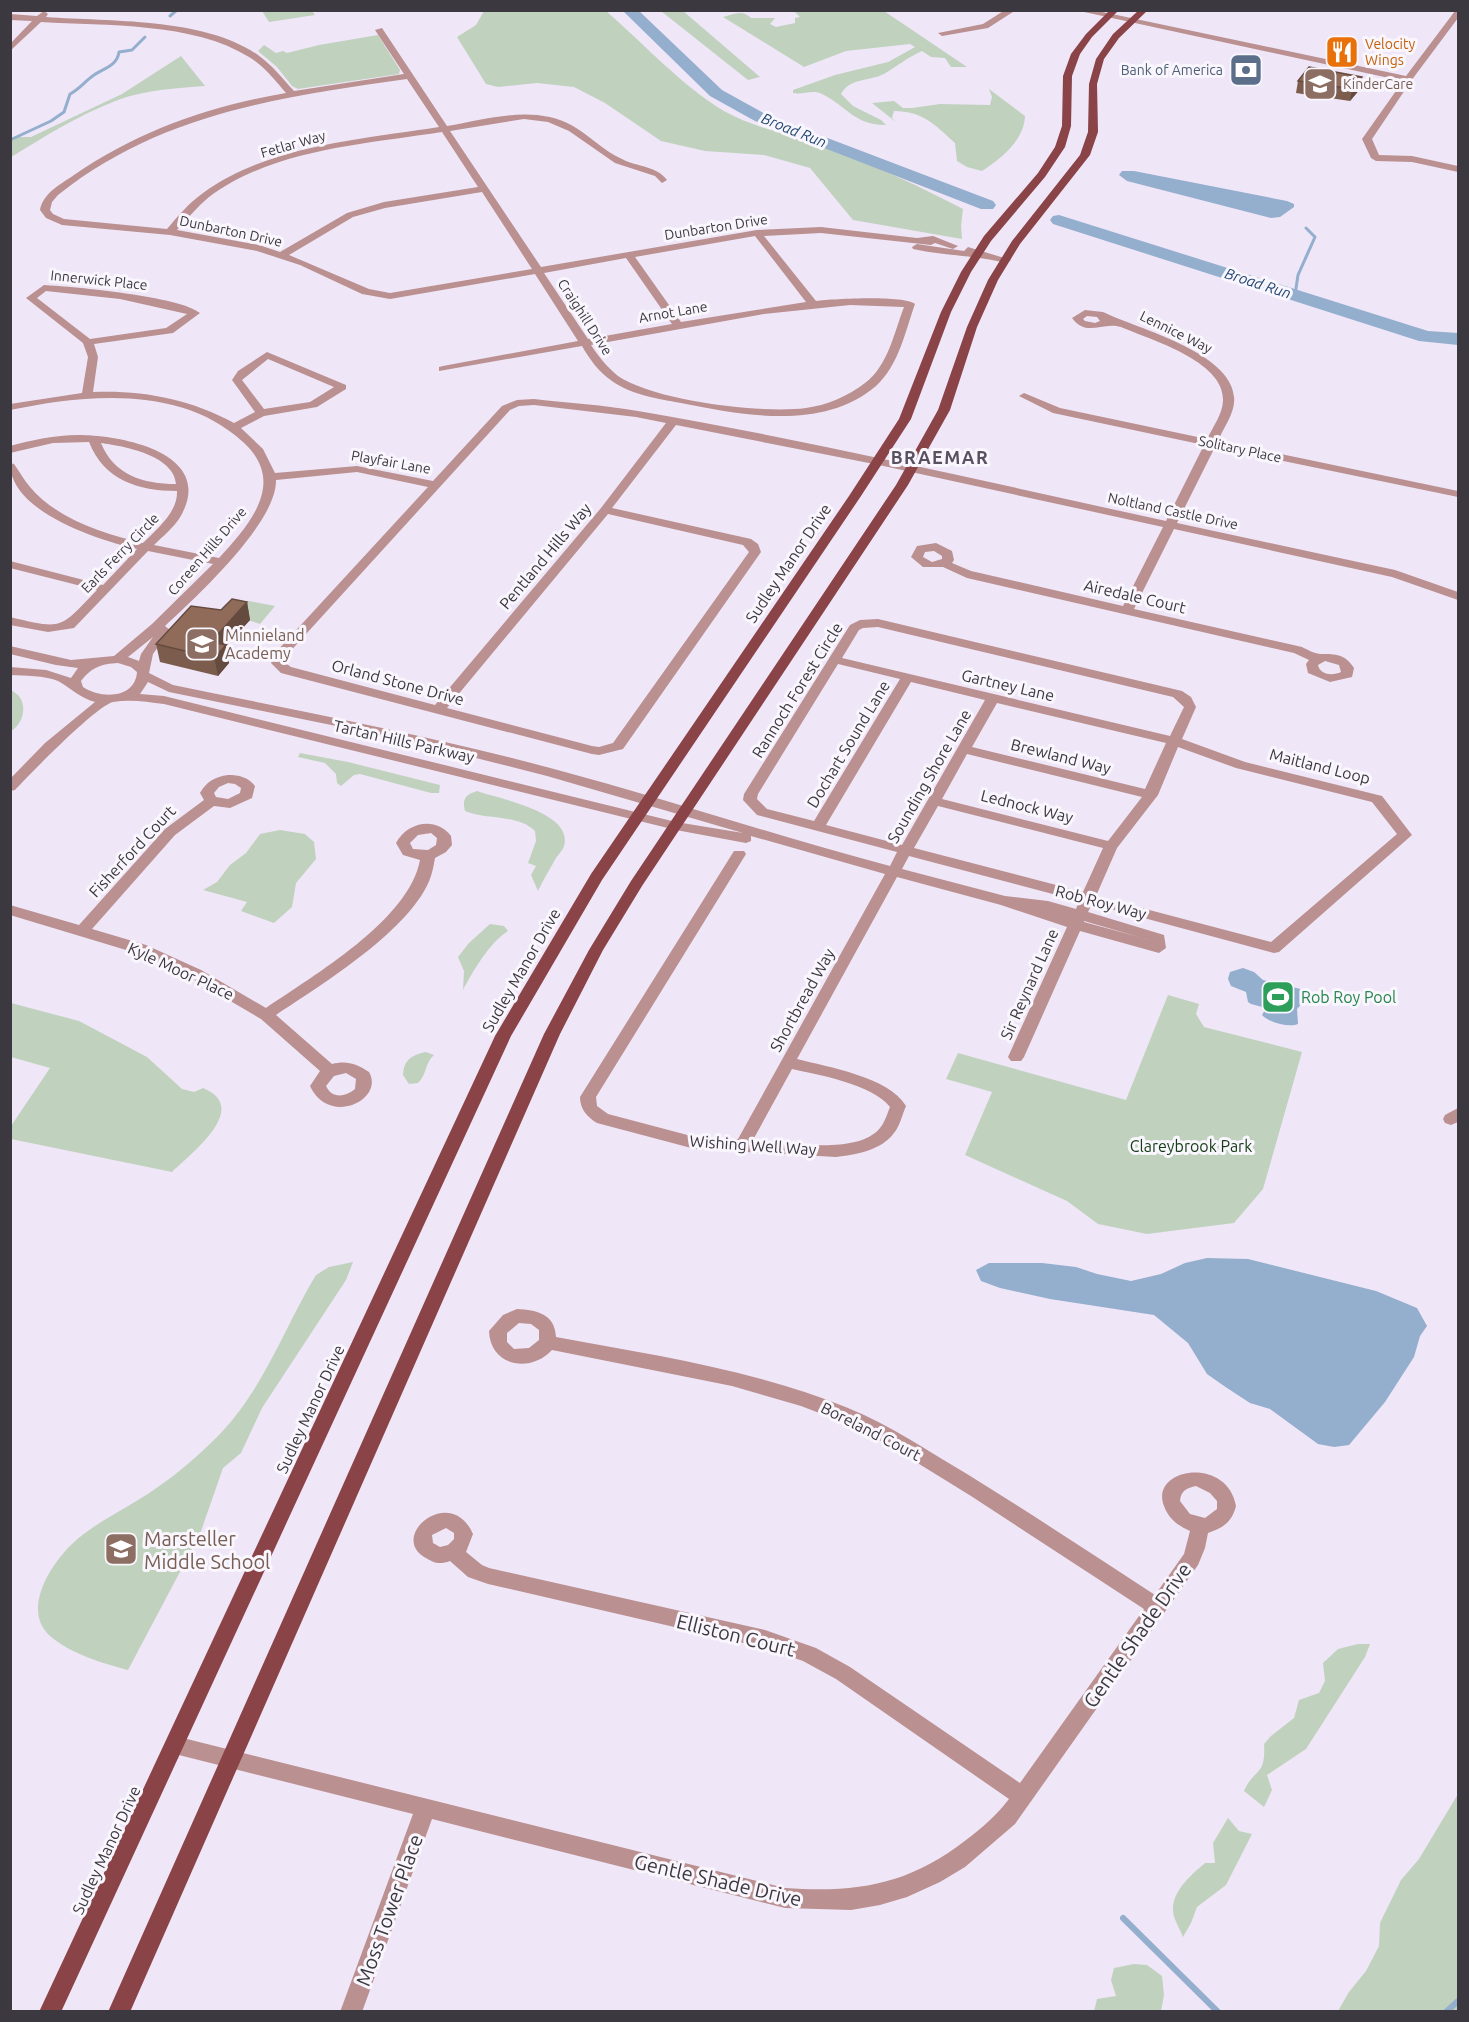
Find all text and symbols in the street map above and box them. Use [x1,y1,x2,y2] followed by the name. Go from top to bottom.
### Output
[1324,34,1360,70] restaurant icon: Velocity Wings
[1365,36,1415,68] place label: Velocity Wings
[1228,52,1264,88] bank icon: Bank of America
[1121,62,1223,78] place label: Bank of America
[1302,66,1338,102] school or university icon: KinderCare
[1343,76,1413,92] place label: KinderCare
[759,109,829,151] water label: Broad Run
[259,127,327,161] street label: Fetlar Way
[663,211,769,243] street label: Dunbarton Drive
[178,212,284,250] street label: Dunbarton Drive
[1223,264,1293,302] water label: Broad Run
[50,267,148,293] street label: Innerwick Place
[554,276,616,358] street label: Craighill Drive
[637,298,709,326] street label: Arnot Lane
[1137,308,1215,356] street label: Lennice Way
[1197,432,1283,466] street label: Solitary Place
[350,447,432,477] street label: Playfair Lane
[891,447,989,467] district label: BRAEMAR
[1106,489,1240,533] street label: Noltland Castle Drive
[496,499,595,613] street label: Pentland Hills Way
[742,500,834,626] street label: Sudley Manor Drive
[164,504,250,598] street label: Coreen Hills Drive
[78,510,162,596] street label: Earls Ferry Circle
[1082,576,1188,617] street label: Airedale Court
[748,619,846,761] street label: Rannoch Forest Circle
[184,626,220,662] school or university icon: Minnieland Academy
[225,626,305,662] place label: Minnieland Academy
[330,656,466,708] street label: Orland Stone Drive
[960,666,1056,704] street label: Gartney Lane
[803,677,893,811] street label: Dochart Sound Lane
[883,706,975,846] street label: Sounding Shore Lane
[332,716,476,766] street label: Tartan Hills Parkway
[1009,735,1113,777] street label: Brewland Way
[1268,745,1372,787] street label: Maitland Loop
[979,786,1075,826] street label: Lednock Way
[85,801,179,900] street label: Fisherford Court
[1054,881,1149,923] street label: Rob Roy Way
[478,905,564,1035] street label: Sudley Manor Drive
[997,926,1061,1042] street label: Sir Reynard Lane
[125,939,237,1003] street label: Kyle Moor Place
[766,945,838,1055] street label: Shortbread Way
[1260,979,1296,1015] sports icon: Rob Roy Pool
[1301,988,1396,1006] place label: Rob Roy Pool
[689,1132,817,1158] street label: Wishing Well Way
[1130,1137,1252,1155] park label: Clareybrook Park
[272,1342,348,1476] street label: Sudley Manor Drive
[818,1398,925,1464] street label: Boreland Court
[144,1527,270,1573] place label: Marsteller Middle School
[103,1531,139,1567] school or university icon: Marsteller Middle School
[1078,1558,1196,1712] street label: Gentle Shade Drive
[674,1609,798,1661] street label: Elliston Court
[68,1783,144,1917] street label: Sudley Manor Drive
[351,1831,427,1989] street label: Moss Tower Place
[632,1850,804,1910] street label: Gentle Shade Drive

